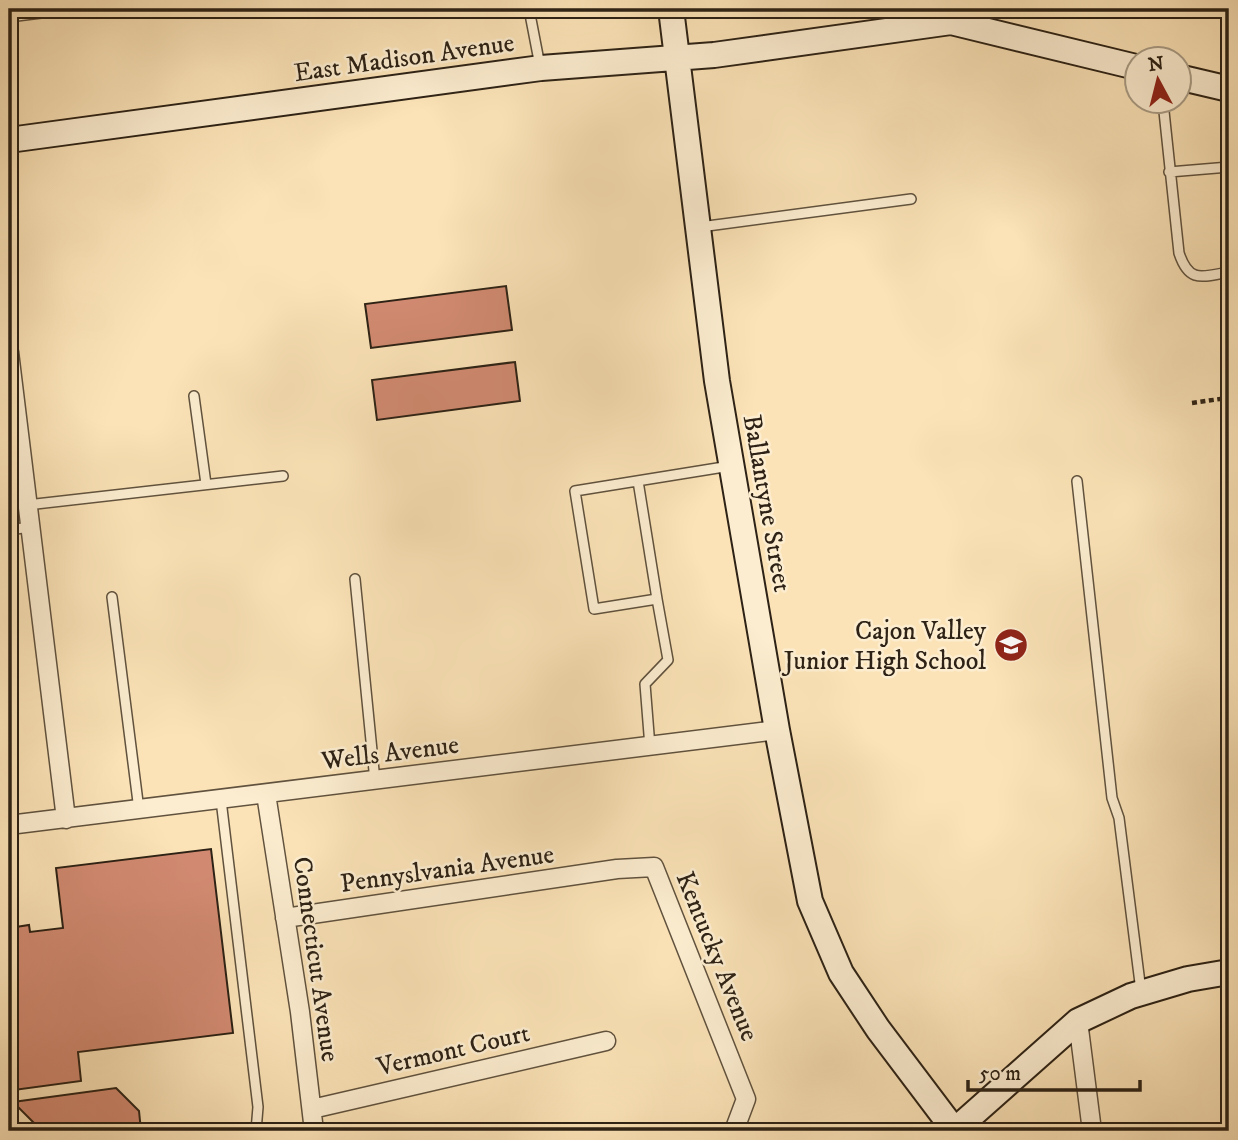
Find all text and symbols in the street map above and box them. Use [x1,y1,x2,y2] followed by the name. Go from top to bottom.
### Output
[292,27,516,90] street label: East Madison Avenue
[1122,46,1192,116] north arrow
[1147,52,1166,77] text: N
[735,412,798,595] street label: Ballantyne Street
[782,615,987,678] place label: Cajon Valley Junior High School
[992,626,1030,664] school or university icon: Cajon Valley Junior High School
[319,729,461,778] street label: Wells Avenue
[338,838,556,901] street label: Pennyslvania Avenue
[285,855,346,1064] street label: Connecticut Avenue
[668,867,766,1046] street label: Kentucky Avenue
[373,1017,533,1084] street label: Vermont Court
[968,1049,1140,1093] scale bar
[979,1061,1021,1087] text: 50 m

